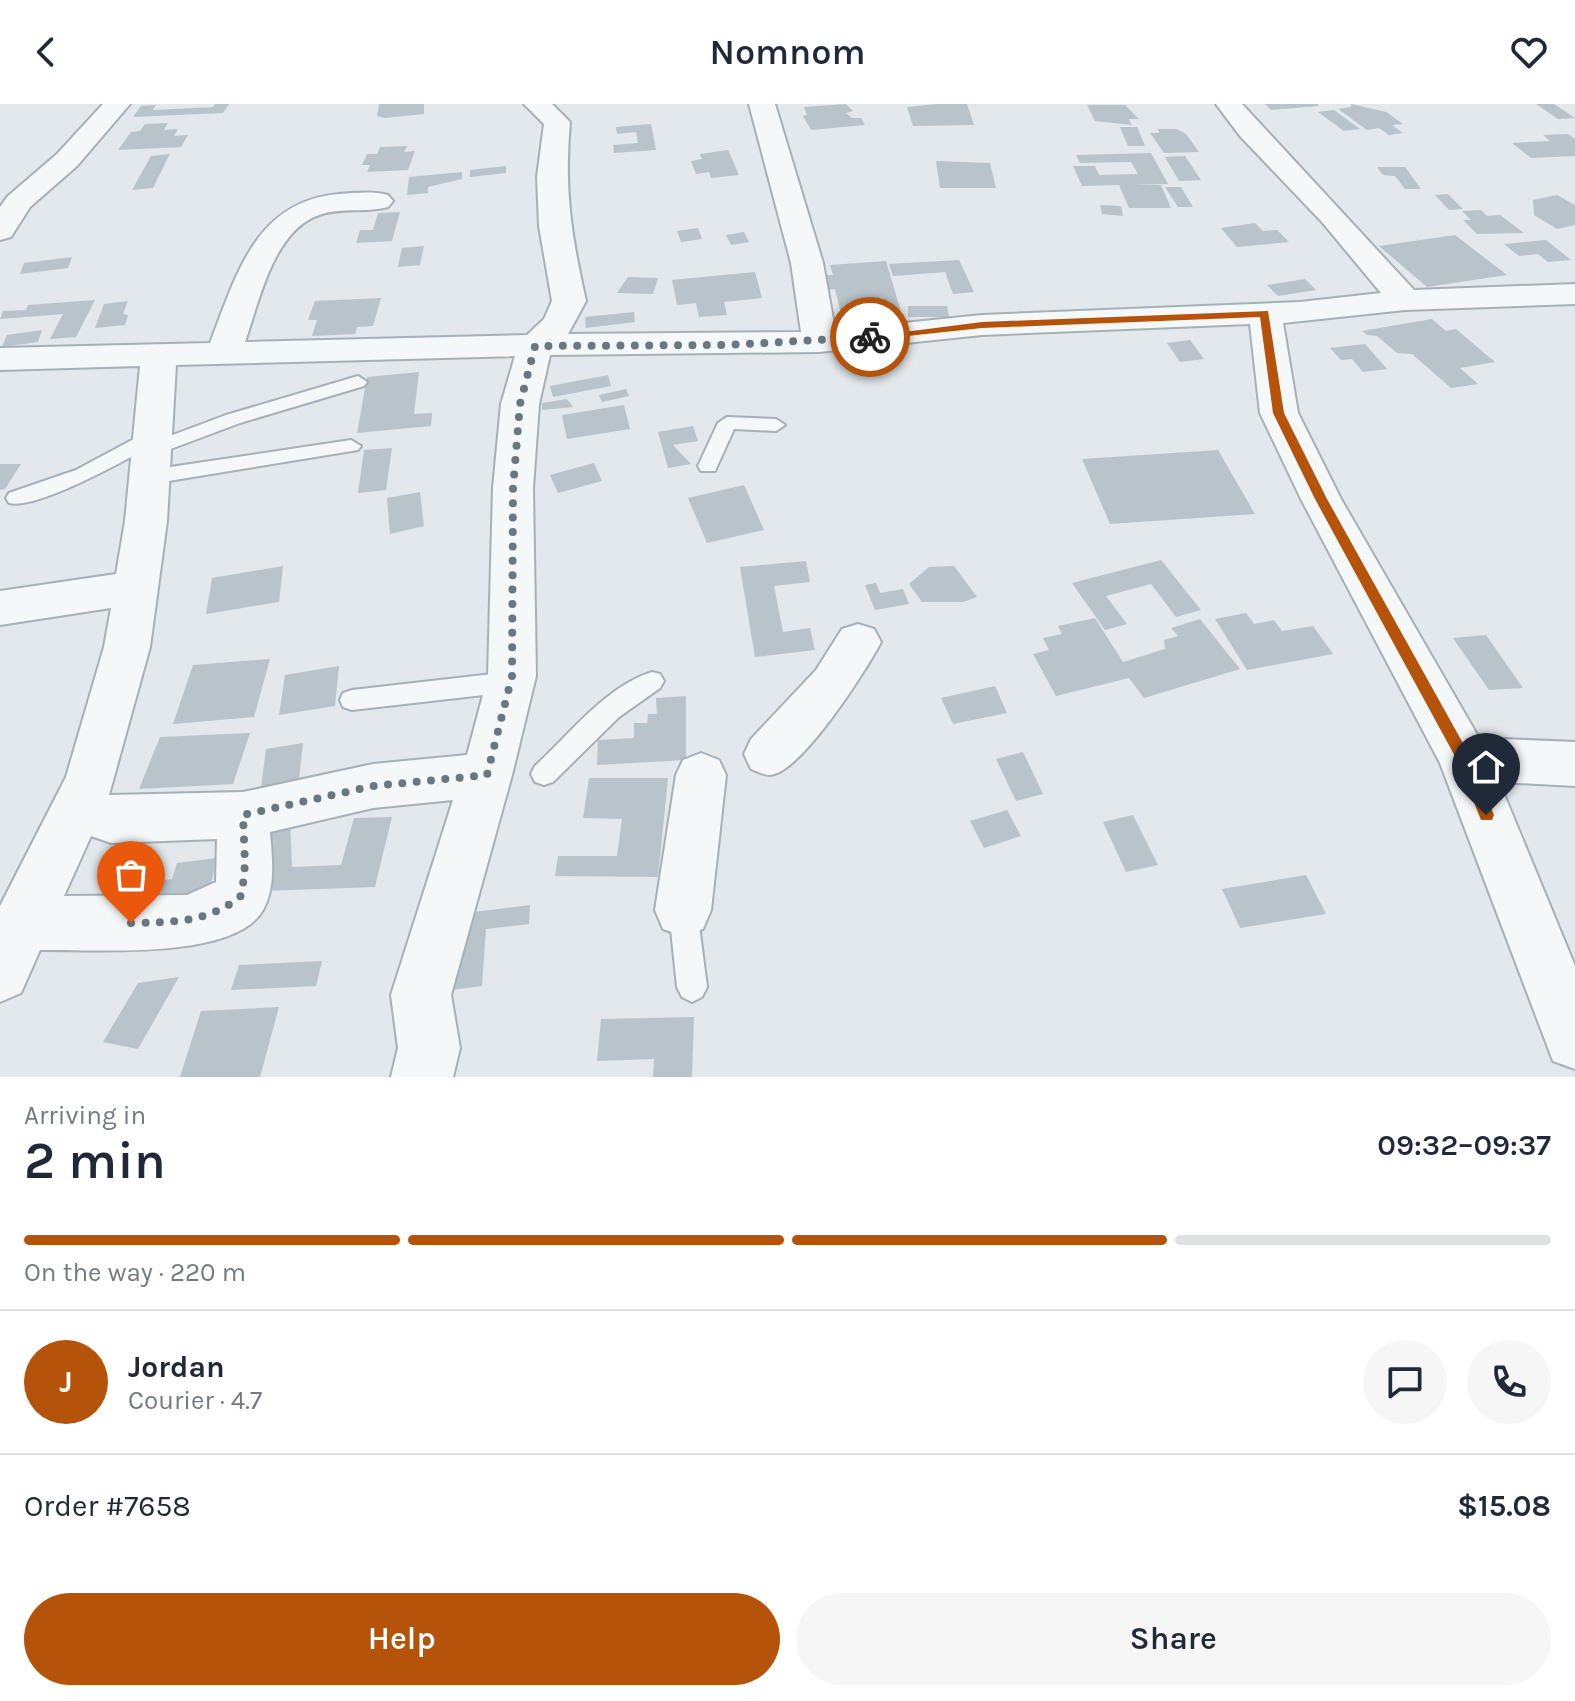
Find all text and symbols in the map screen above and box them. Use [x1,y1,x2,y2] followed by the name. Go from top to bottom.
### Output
[24,30,68,74] icon: back
[1507,30,1551,74] icon: heart
[709,31,866,73] text: Nomnom
[830,297,910,377] courier
[848,315,892,359] icon: bike
[1452,733,1520,815] pin
[1464,745,1508,789] icon: home
[97,841,165,923] pin
[109,853,153,897] icon: bag
[24,1100,146,1131] text: Arriving in
[1377,1127,1551,1163] text: 09:32–09:37
[24,1130,166,1191] text: 2 min
[24,1257,246,1288] text: On the way · 220 m
[1363,1340,1447,1424] button: chat
[1467,1340,1551,1424] button: phone
[128,1349,225,1385] text: Jordan
[59,1364,73,1400] text: J
[128,1385,262,1416] text: Courier · 4.7
[24,1488,191,1524] text: Order #7658
[1457,1488,1551,1524] text: $15.08
[24,1593,780,1685] button: Help
[796,1593,1551,1685] button: Share

